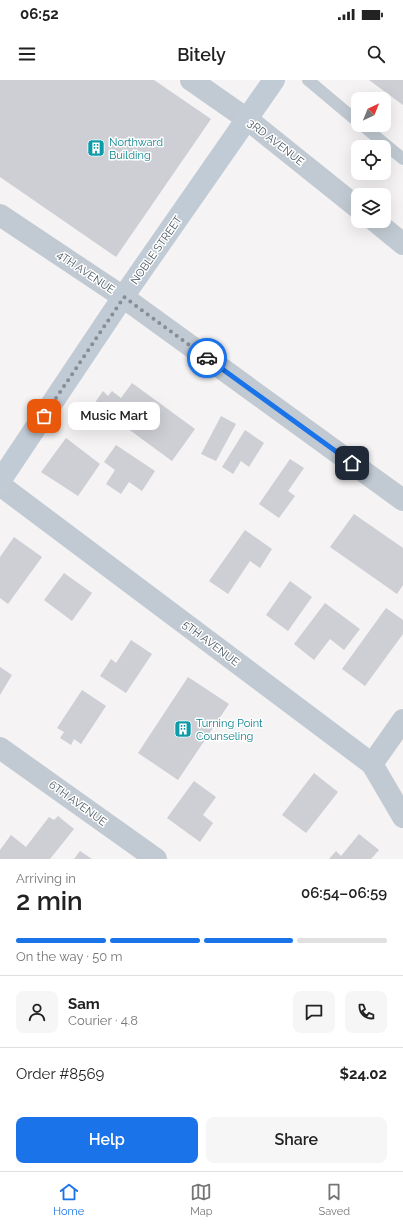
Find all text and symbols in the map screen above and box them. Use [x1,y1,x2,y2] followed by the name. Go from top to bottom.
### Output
[20,5,59,23] text: 06:52
[16,43,38,65] icon: menu
[365,43,387,65] icon: search
[177,44,226,65] text: Bitely
[351,92,391,132] north arrow
[351,92,391,228] map controls
[245,116,307,169] street label: 3RD AVENUE
[109,136,163,162] place label: Northward Building
[86,138,106,158] building icon: Northward Building
[351,140,391,180] button: locate
[351,188,391,228] button: layers
[128,213,185,287] street label: NOBLE STREET
[54,248,117,297] street label: 4TH AVENUE
[187,338,227,378] courier
[196,347,218,369] icon: car
[27,399,61,433] pin
[68,402,160,430] callout: Music Mart
[33,405,55,427] icon: bag
[80,408,148,423] text: Music Mart
[335,446,369,480] pin
[341,452,363,474] icon: home
[180,618,242,669] street label: 5TH AVENUE
[196,717,263,743] place label: Turning Point Counseling
[173,719,193,739] building icon: Turning Point Counseling
[46,778,109,829] street label: 6TH AVENUE
[16,871,76,886] text: Arriving in
[301,884,387,902] text: 06:54–06:59
[16,886,83,916] text: 2 min
[16,949,123,964] text: On the way · 50 m
[16,991,58,1033] button: person
[293,991,335,1033] button: chat
[345,991,387,1033] button: phone
[68,995,100,1013] text: Sam
[68,1013,138,1028] text: Courier · 4.8
[16,1065,104,1083] text: Order #8569
[339,1065,387,1083] text: $24.02
[16,1117,198,1163] button: Help
[206,1117,387,1163] button: Share
[53,1181,84,1218] tab: Home
[190,1181,213,1218] tab: Map
[319,1181,350,1218] tab: Saved

